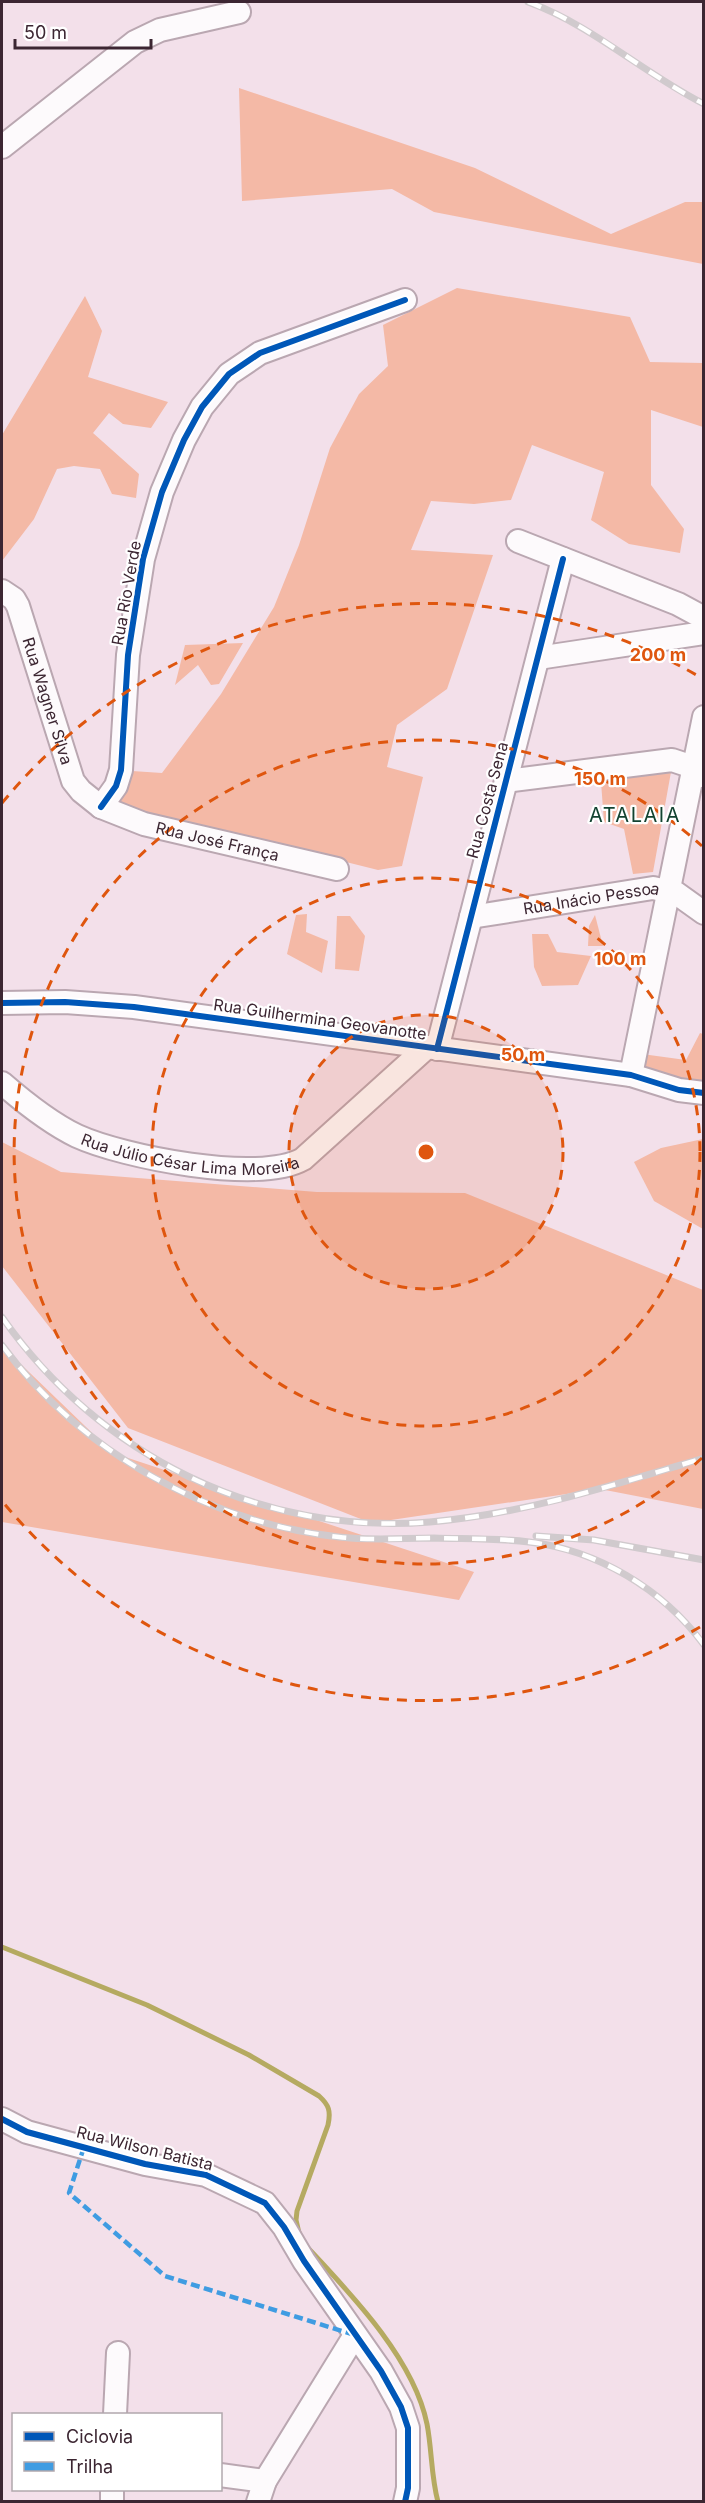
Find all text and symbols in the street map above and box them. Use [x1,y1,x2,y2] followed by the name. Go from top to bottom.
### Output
[15,12,152,50] scale bar
[24,22,67,43] text: 50 m
[107,539,145,647] street label: Rua Rio Verde
[18,635,77,767] street label: Rua Wagner Silva
[630,644,686,665] text: 200 m
[462,740,512,860] street label: Rua Costa Sena
[574,768,626,789] text: 150 m
[589,803,681,827] district label: ATALAIA
[154,817,281,865] street label: Rua José França
[522,878,662,919] street label: Rua Inácio Pessoa
[594,948,646,969] text: 100 m
[212,994,428,1044] street label: Rua Guilhermina Geovanotte
[501,1044,545,1065] text: 50 m
[78,1129,302,1179] street label: Rua Júlio César Lima Moreira
[416,1142,436,1162] centre of rings
[75,2121,215,2175] street label: Rua Wilson Batista
[12,2413,222,2491] legend
[66,2426,133,2447] text: Ciclovia
[66,2456,113,2477] text: Trilha

